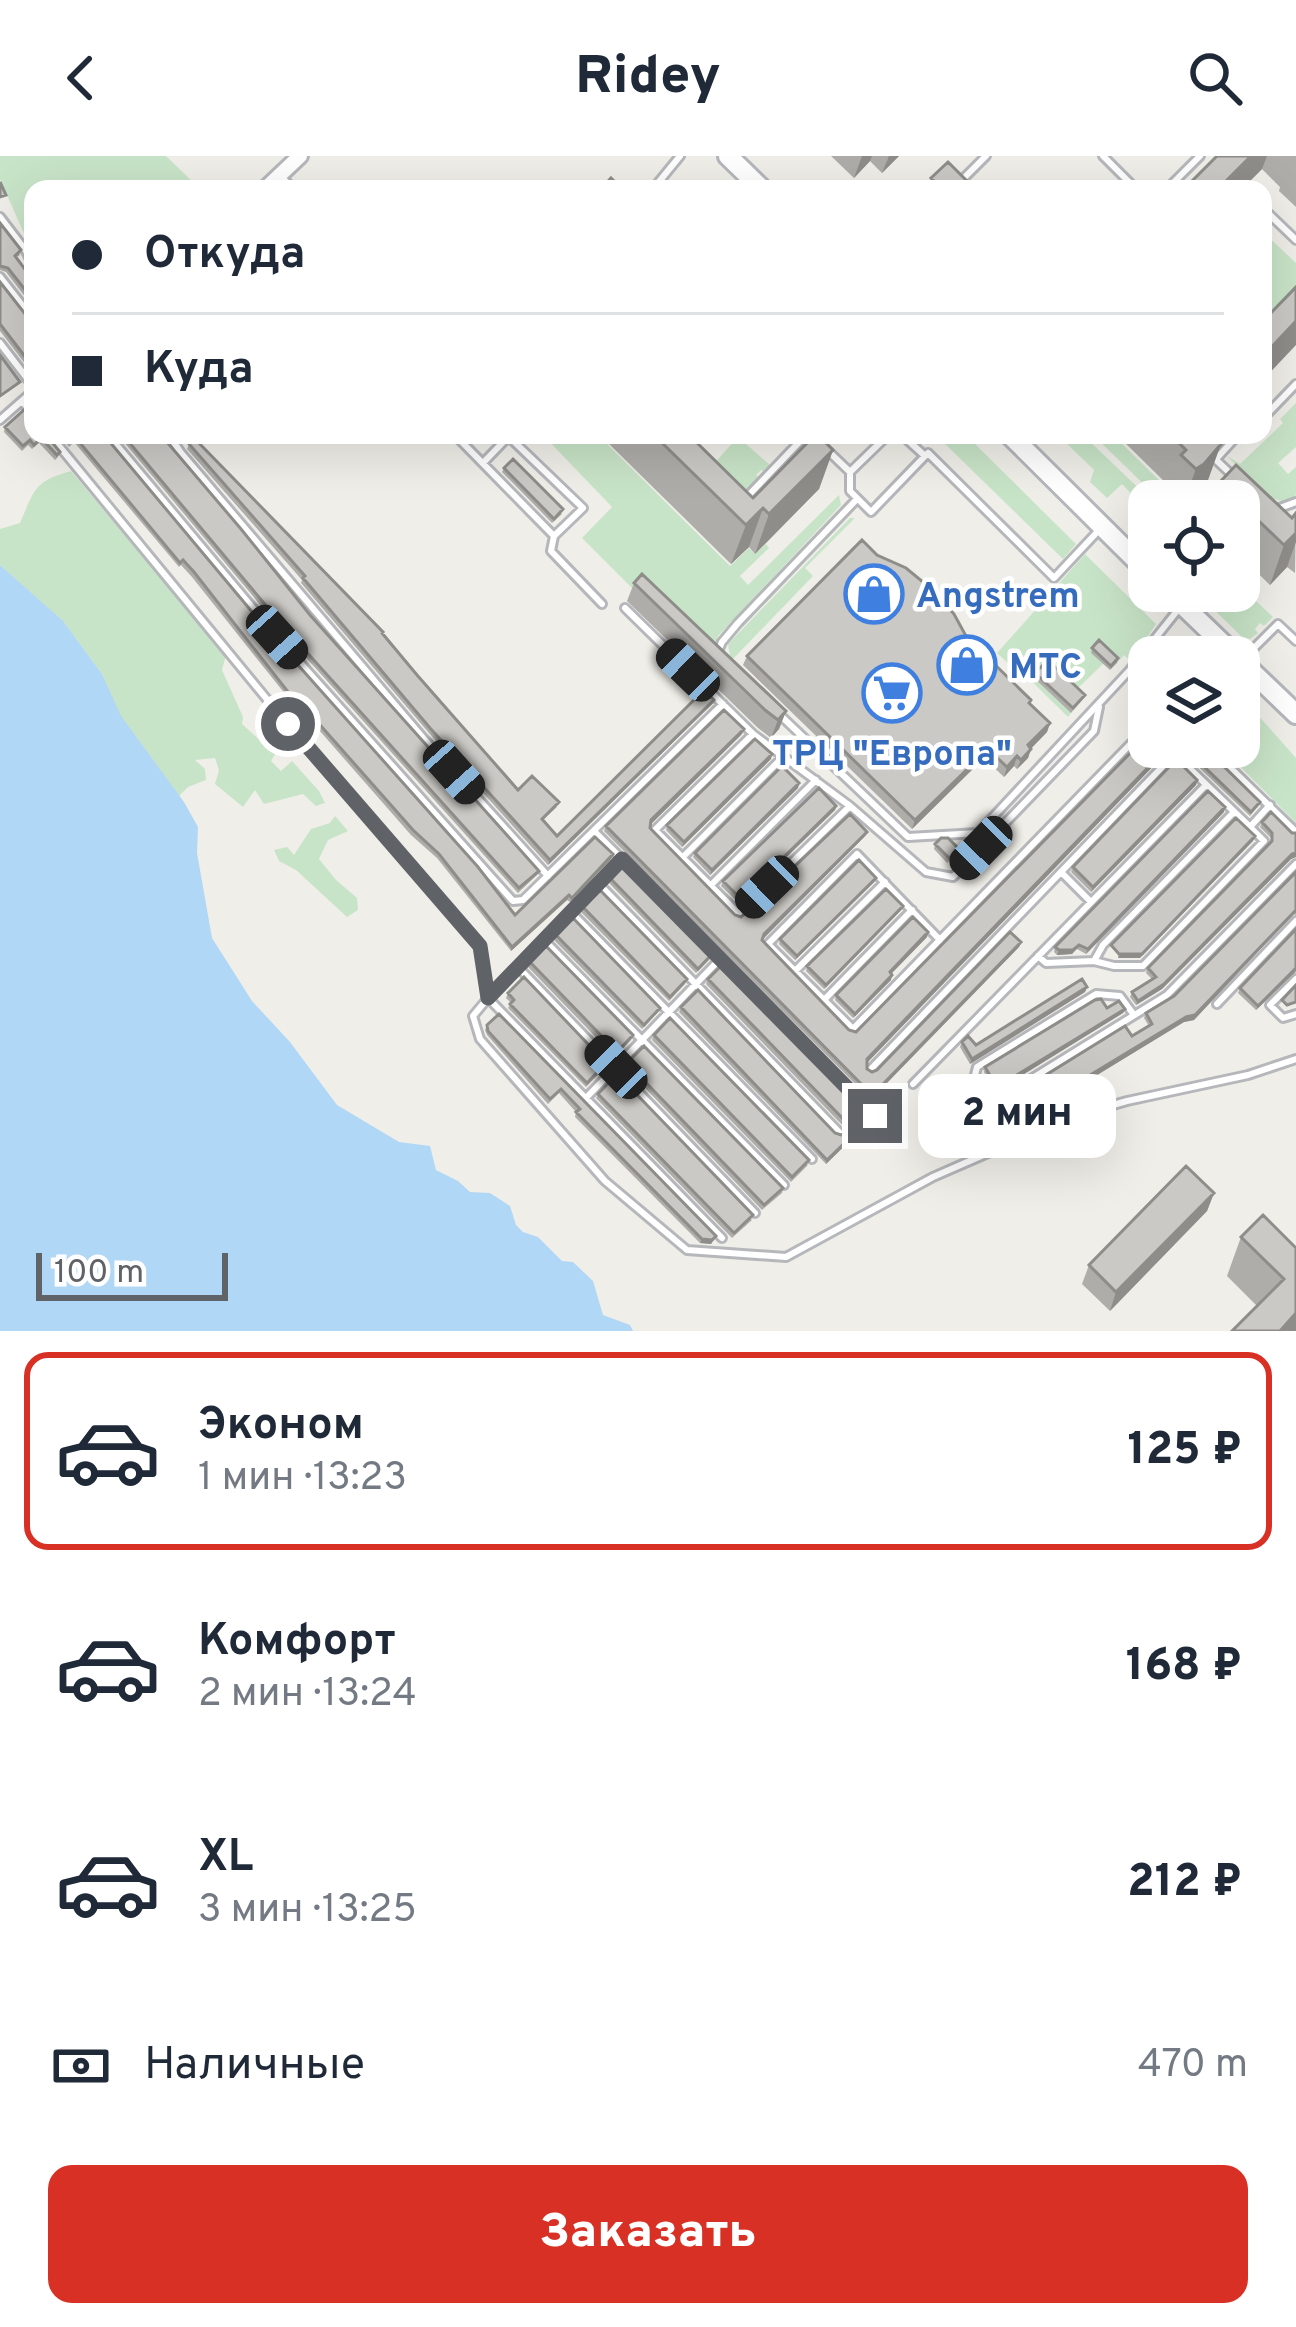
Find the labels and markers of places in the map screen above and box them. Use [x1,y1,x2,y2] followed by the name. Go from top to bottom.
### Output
[843,563,905,625] shop icon: Angstrem
[916,575,1080,621] place label: Angstrem
[936,634,998,696] shop icon: МТС
[1009,646,1082,692] place label: МТС
[861,662,923,724] supermarket icon: ТРЦ "Европа"
[772,733,1012,779] place label: ТРЦ "Европа"

